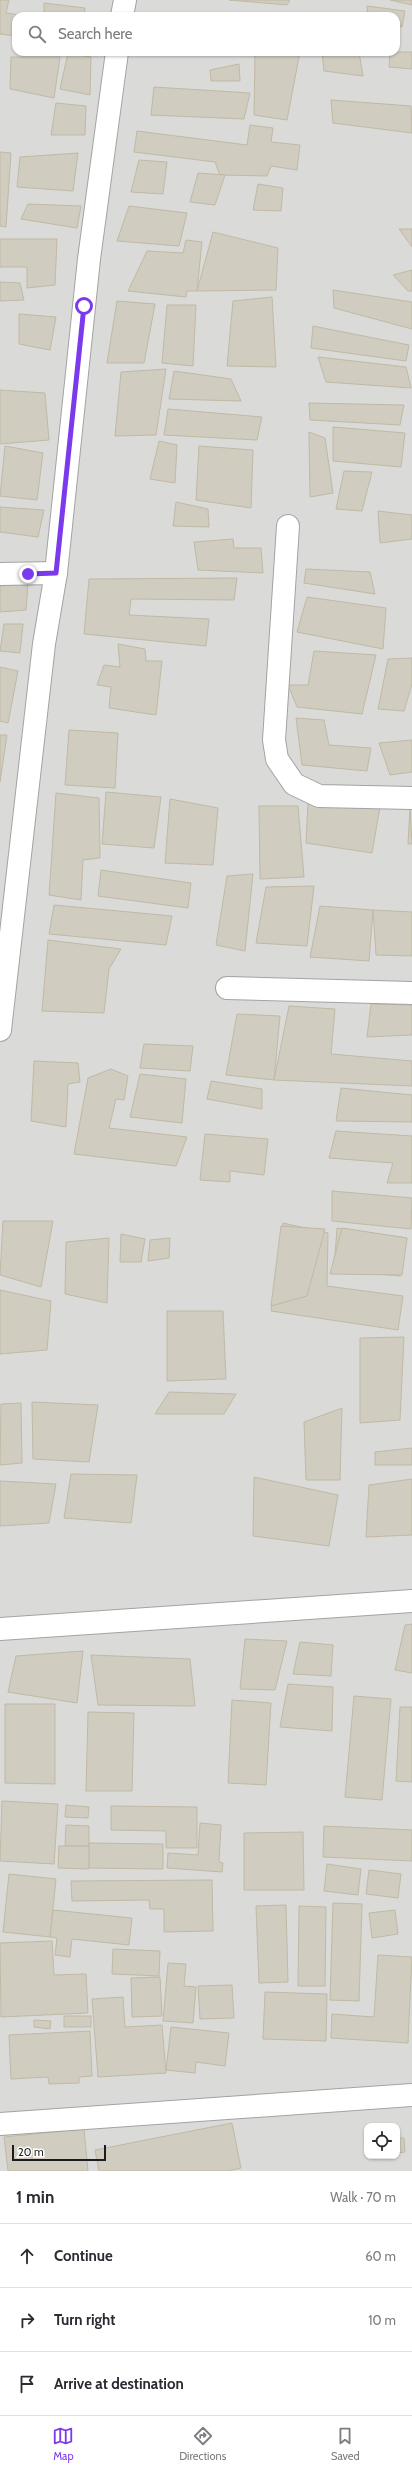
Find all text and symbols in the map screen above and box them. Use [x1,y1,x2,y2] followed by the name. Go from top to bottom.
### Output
[12,12,400,56] search box
[26,23,48,45] icon: search
[58,25,133,43] text: Search here
[75,297,93,315] route start
[19,565,37,583] route end
[364,2123,400,2159] map controls
[364,2123,400,2159] button: locate
[12,2143,106,2162] scale bar
[18,2145,44,2159] text: 20 m
[16,2187,54,2207] text: 1 min
[330,2189,396,2205] text: Walk · 70 m
[16,2245,38,2267] icon: ahead
[54,2247,113,2265] text: Continue
[365,2248,396,2264] text: 60 m
[16,2309,38,2331] icon: right
[54,2311,115,2329] text: Turn right
[368,2312,396,2328] text: 10 m
[16,2373,38,2395] icon: arrive
[54,2375,184,2393] text: Arrive at destination
[52,2425,74,2463] tab: Map
[179,2425,226,2463] tab: Directions
[331,2425,360,2463] tab: Saved

